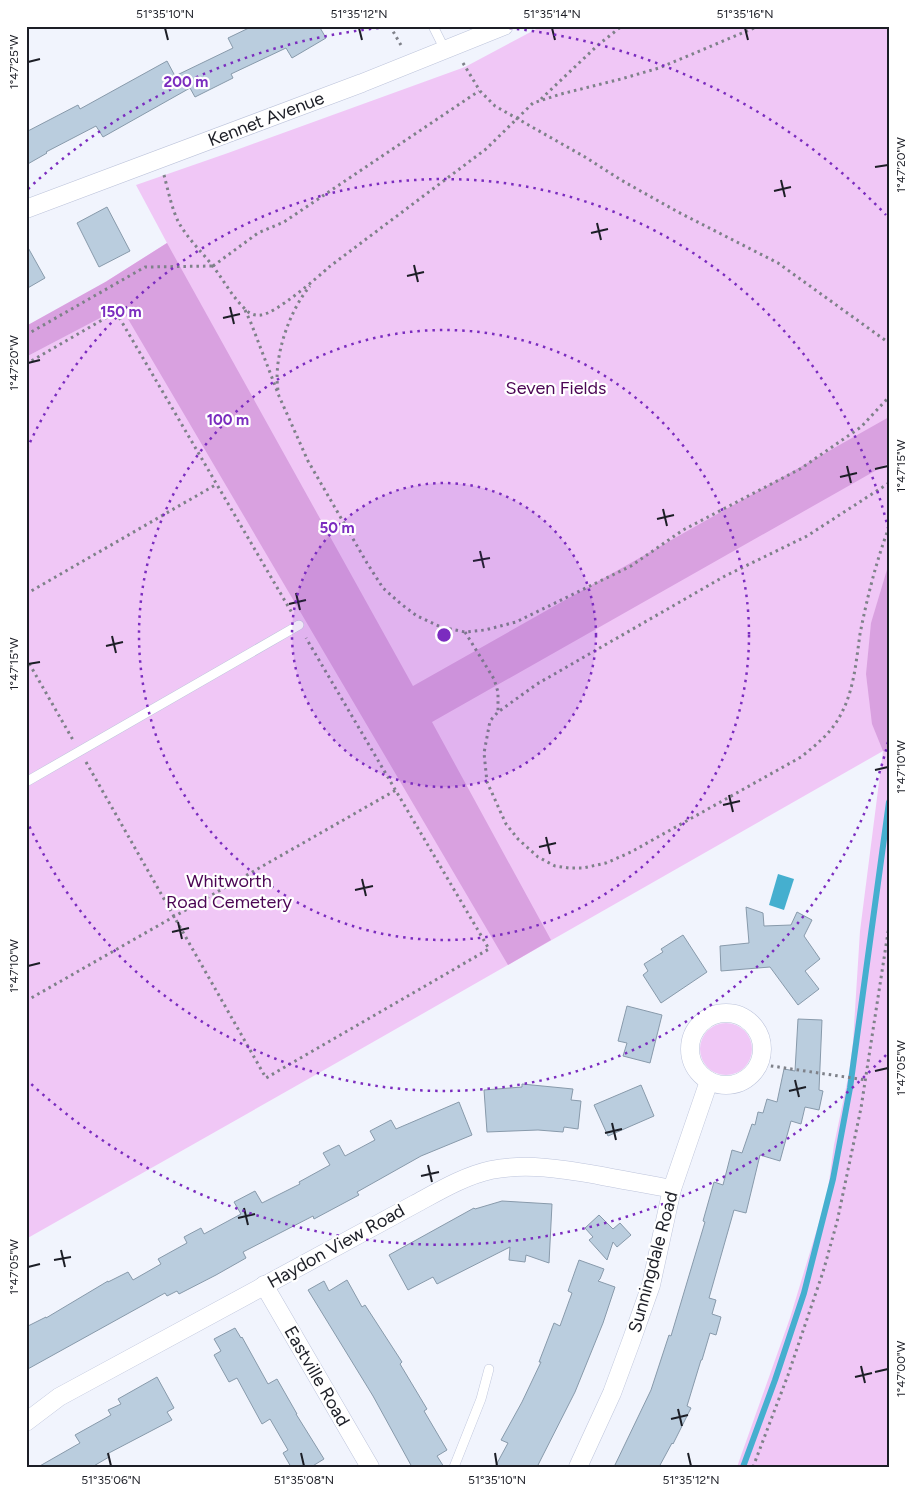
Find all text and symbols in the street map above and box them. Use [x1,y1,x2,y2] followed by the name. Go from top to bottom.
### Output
[136,7,194,21] text: 51°35'10"N
[331,7,387,21] text: 51°35'12"N
[523,7,581,21] text: 51°35'14"N
[717,7,774,21] text: 51°35'16"N
[7,34,21,89] text: 1°47'25"W
[164,73,208,91] text: 200 m
[205,87,327,151] street label: Kennet Avenue
[894,137,908,193] text: 1°47'20"W
[100,303,142,321] text: 150 m
[7,335,21,391] text: 1°47'20"W
[506,377,606,399] park label: Seven Fields
[207,411,249,429] text: 100 m
[894,439,908,492] text: 1°47'15"W
[319,519,355,537] text: 50 m
[435,626,453,644] centre of rings
[7,637,21,690] text: 1°47'15"W
[894,740,908,794] text: 1°47'10"W
[166,870,293,913] park label: Whitworth Road Cemetery
[7,939,21,993] text: 1°47'10"W
[894,1040,908,1096] text: 1°47'05"W
[624,1189,682,1335] street label: Sunningdale Road
[264,1199,408,1293] street label: Haydon View Road
[7,1239,21,1295] text: 1°47'05"W
[279,1322,355,1430] street label: Eastville Road
[894,1340,908,1397] text: 1°47'00"W
[81,1473,141,1487] text: 51°35'06"N
[274,1473,334,1487] text: 51°35'08"N
[468,1473,526,1487] text: 51°35'10"N
[663,1473,719,1487] text: 51°35'12"N

